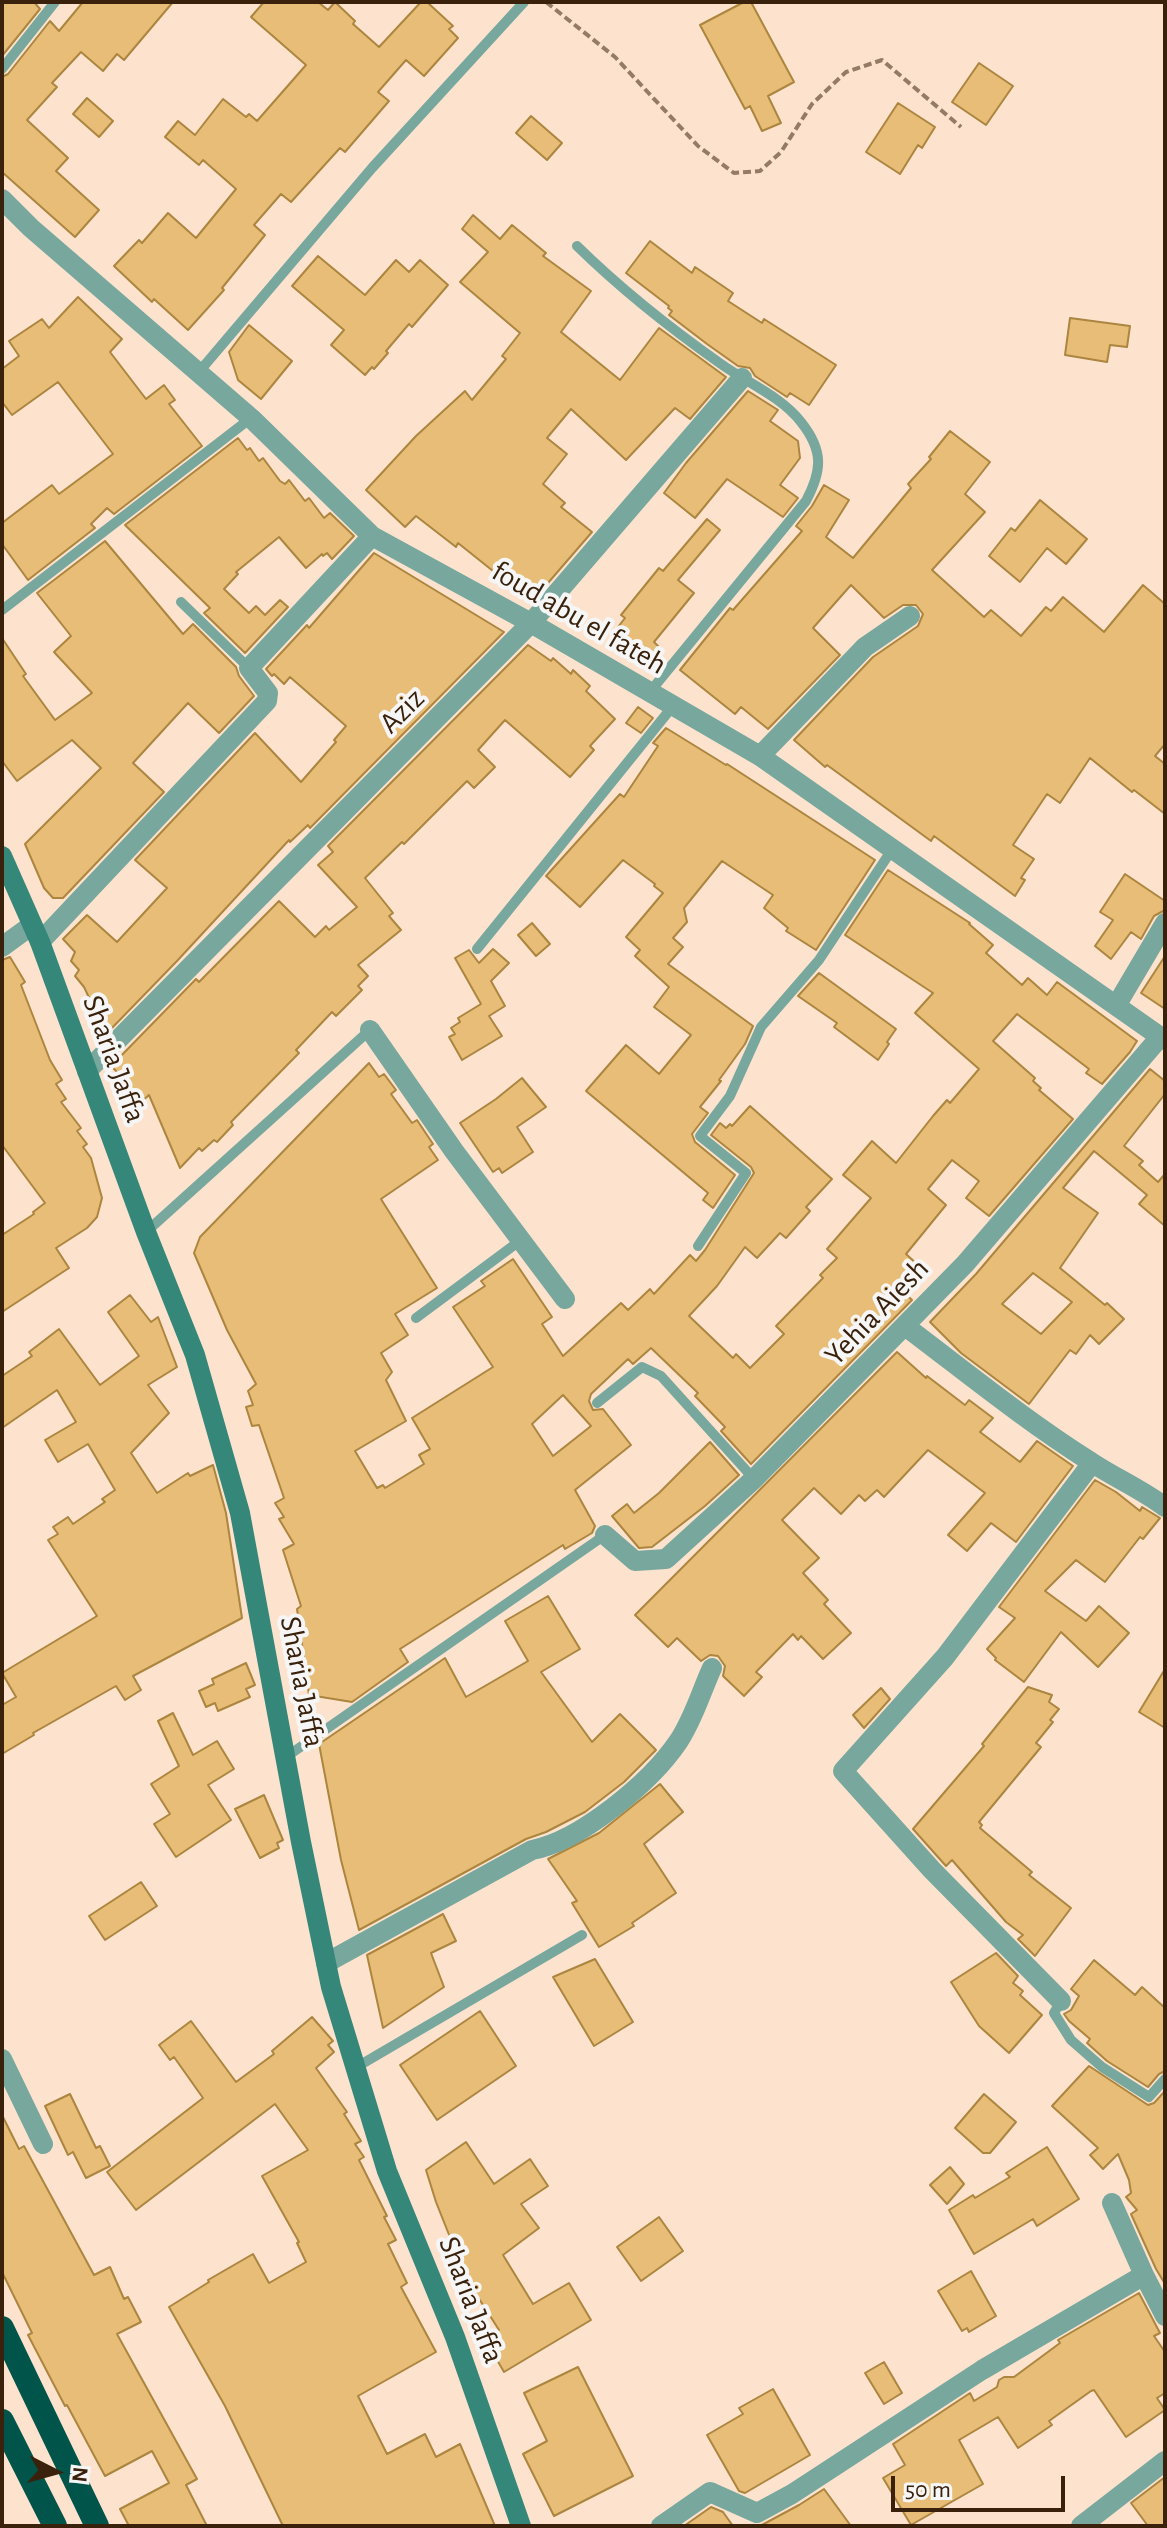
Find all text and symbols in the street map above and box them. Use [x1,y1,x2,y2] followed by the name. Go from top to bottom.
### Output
[485,553,673,683] street label: foud abu el fateh
[372,681,432,741] street label: Aziz
[74,990,154,1128] street label: Sharia Jaffa
[817,1251,937,1373] street label: Yehia Aiesh
[272,1613,332,1751] street label: Sharia Jaffa
[430,2232,512,2368] street label: Sharia Jaffa
[16,2432,96,2512] north arrow
[895,2460,1069,2510] scale bar
[68,2466,92,2483] text: N
[905,2478,951,2502] text: 50 m

